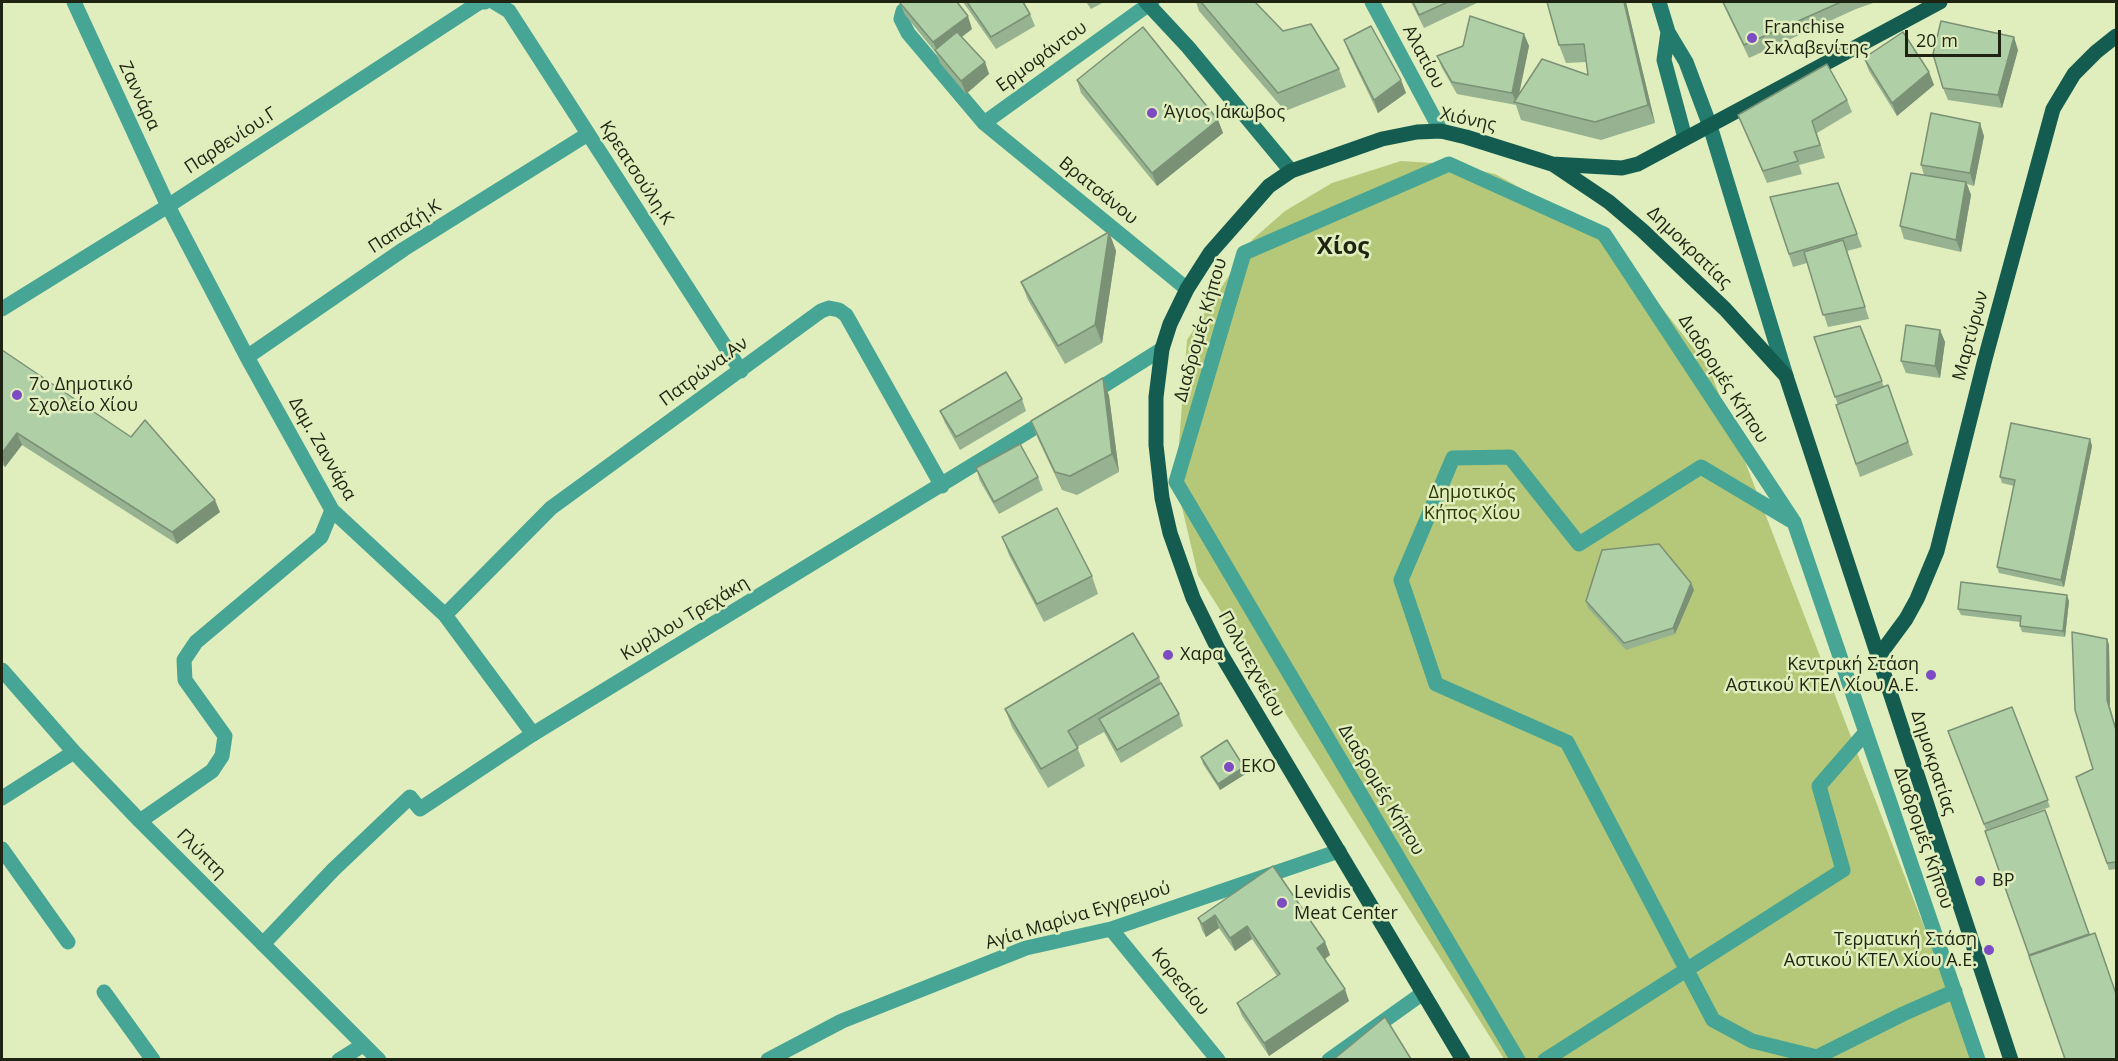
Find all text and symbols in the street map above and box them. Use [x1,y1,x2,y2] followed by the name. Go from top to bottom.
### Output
[992,17,1092,97] street label: Ερμοφάντου
[1764,17,1868,60] place label: Franchise Σκλαβενίτης
[1908,18,2004,56] scale bar
[1397,22,1449,92] street label: Αλατίου
[1916,28,1958,52] text: 20 m
[1745,31,1759,45] marker: Franchise Σκλαβενίτης
[114,58,164,134] street label: Ζαννάρα
[1164,102,1285,124] place label: Άγιος Ιάκωβος
[181,103,281,179] street label: Παρθενίου.Γ
[1438,104,1498,136] street label: Χιόνης
[1145,106,1159,120] marker: Άγιος Ιάκωβος
[594,117,678,229] street label: Κρεατσούλη.Κ
[1054,153,1142,229] street label: Βρατσάνου
[365,196,445,258] street label: Παπαζή.Κ
[1642,202,1736,294] street label: Δημοκρατίας
[1317,233,1369,261] district label: Χίος
[1170,256,1232,404] street label: Διαδρομές Κήπου
[1949,289,1993,383] street label: Μαρτύρων
[1673,311,1773,447] street label: Διαδρομές Κήπου
[656,333,752,411] street label: Πατρώνα.Αν
[29,374,138,416] place label: 7ο Δημοτικό Σχολείο Χίου
[10,388,24,402] marker: 7ο Δημοτικό Σχολείο Χίου
[284,394,360,504] street label: Δαμ. Ζαννάρα
[1424,482,1520,524] park label: Δημοτικός Κήπος Χίου
[617,572,753,666] street label: Κυρίλου Τρεχάκη
[1213,607,1289,721] street label: Πολυτεχνείου
[1180,644,1223,666] place label: Χαρα
[1161,648,1175,662] marker: Χαρα
[1726,654,1919,696] place label: Κεντρική Στάση Αστικού ΚΤΕΛ Χίου Α.Ε.
[1924,668,1938,682] marker: Κεντρική Στάση Αστικού ΚΤΕΛ Χίου Α.Ε.
[1906,708,1960,818] street label: Δημοκρατίας
[1333,721,1429,859] street label: Διαδρομές Κήπου
[1241,756,1276,778] place label: EKO
[1222,760,1236,774] marker: EKO
[1889,764,1957,912] street label: Διαδρομές Κήπου
[172,825,230,883] street label: Γλύπτη
[1992,870,2014,892] place label: BP
[1973,874,1987,888] marker: BP
[983,878,1173,954] street label: Αγία Μαρίνα Εγγρεμού
[1294,882,1398,924] place label: Levidis Meat Center
[1275,896,1289,910] marker: Levidis Meat Center
[1784,929,1977,972] place label: Τερματική Στάση Αστικού ΚΤΕΛ Χίου Α.Ε.
[1982,943,1996,957] marker: Τερματική Στάση Αστικού ΚΤΕΛ Χίου Α.Ε.
[1146,944,1214,1020] street label: Κορεσίου

